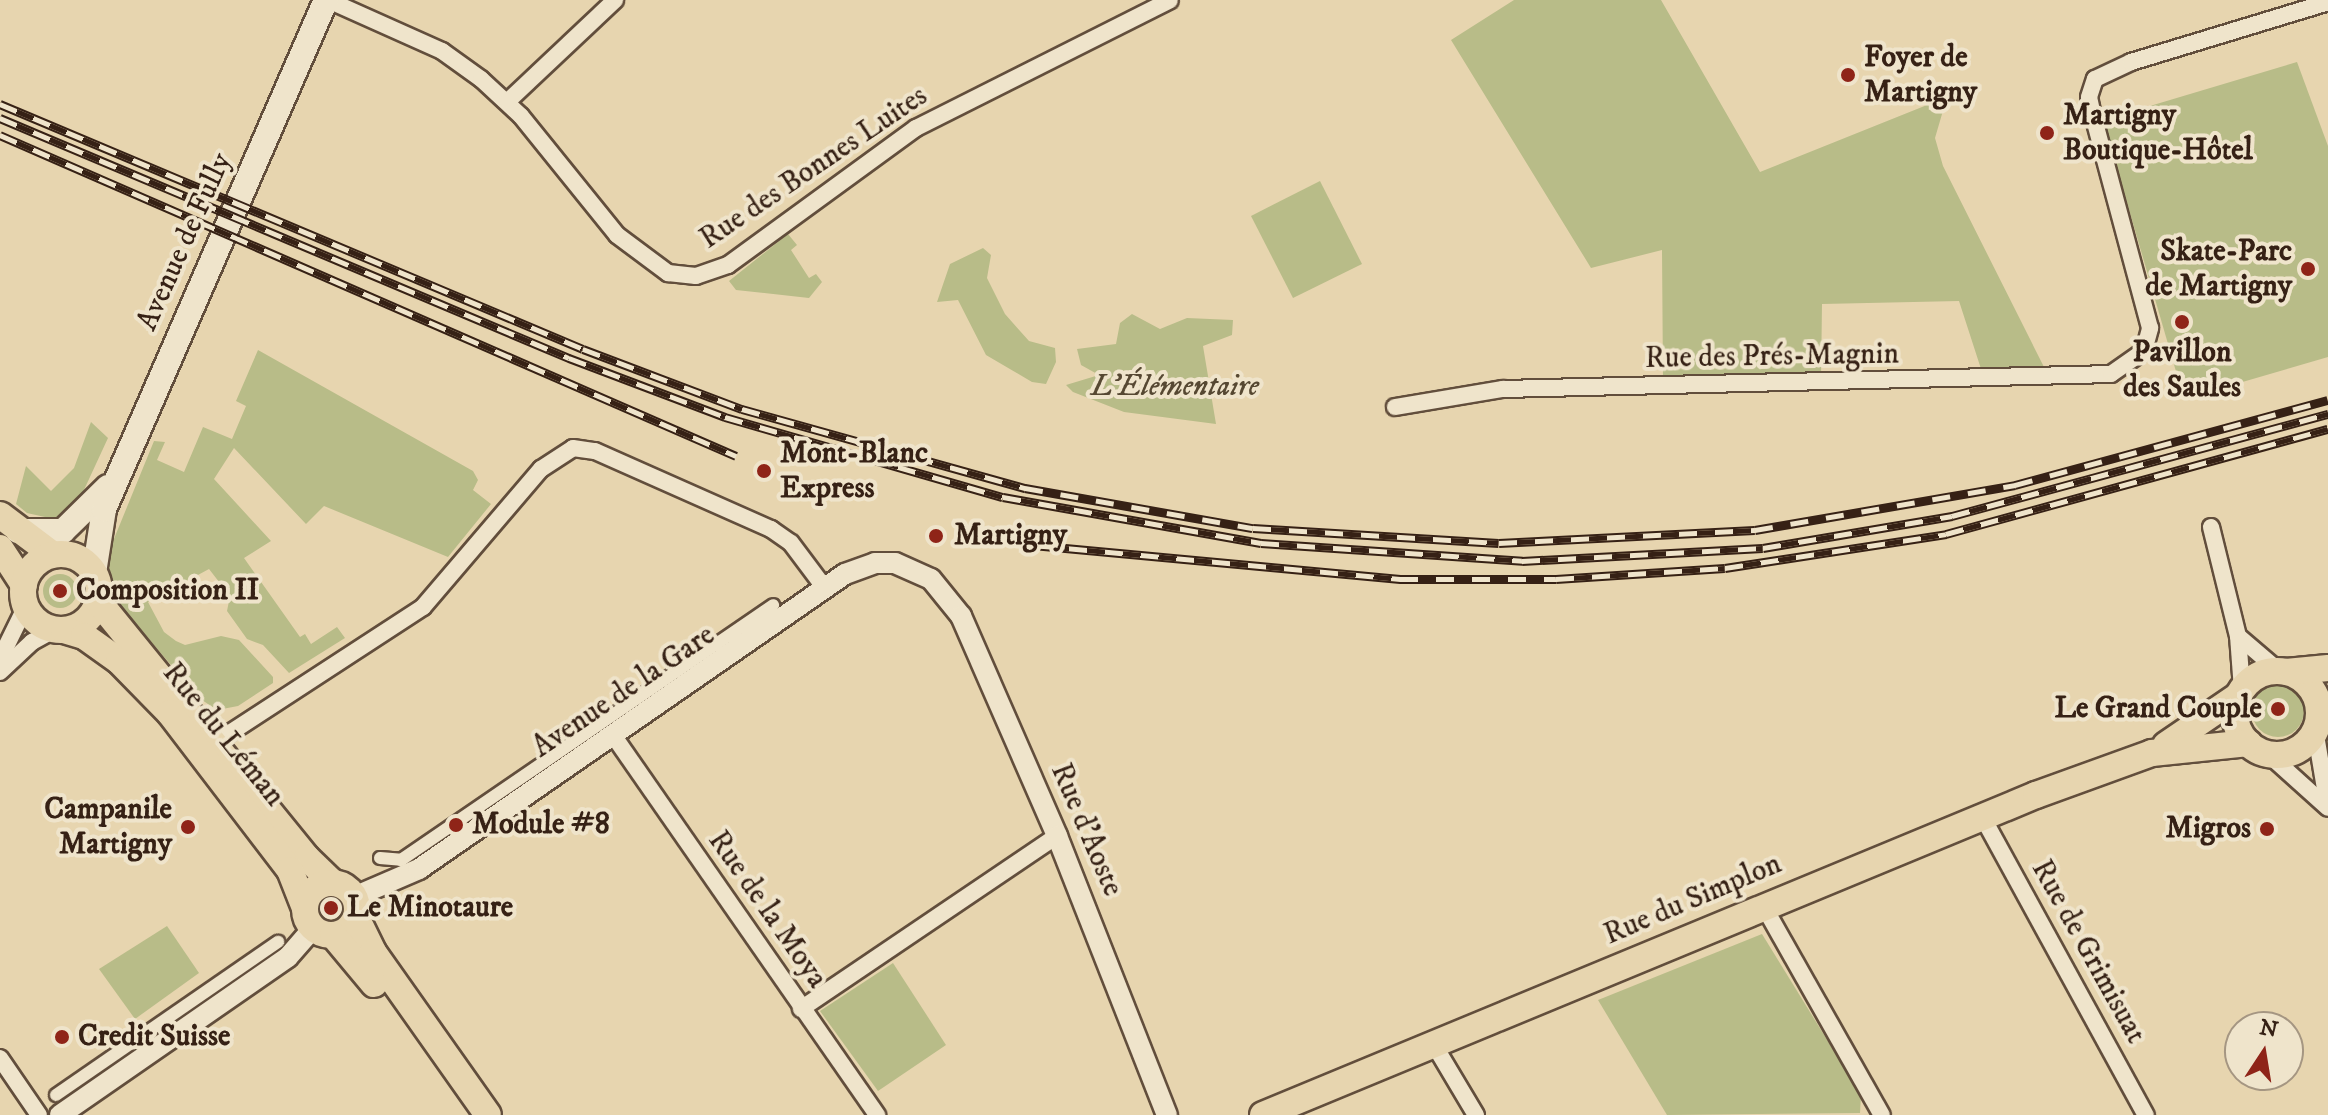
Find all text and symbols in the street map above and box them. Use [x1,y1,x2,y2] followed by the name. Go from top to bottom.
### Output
[1864,40,1977,110] place label: Foyer de Martigny
[1839,66,1857,84] marker: Foyer de Martigny
[693,79,935,257] street label: Rue des Bonnes Luites
[2063,98,2253,168] place label: Martigny Boutique-Hôtel
[2038,124,2056,142] marker: Martigny Boutique-Hôtel
[130,148,240,336] street label: Avenue de Fully
[2145,234,2292,304] place label: Skate-Parc de Martigny
[2299,260,2317,278] marker: Skate-Parc de Martigny
[2173,313,2191,331] marker: Pavillon des Saules
[2123,335,2241,406] place label: Pavillon des Saules
[1645,337,1899,377] street label: Rue des Prés-Magnin
[1091,369,1259,405] park label: L'Élémentaire
[780,436,928,506] place label: Mont-Blanc Express
[755,462,773,480] marker: Mont-Blanc Express
[954,518,1067,554] place label: Martigny
[925,525,947,547] marker: Martigny
[76,573,259,609] place label: Composition II
[51,582,69,600] marker: Composition II
[526,618,722,766] street label: Avenue de la Gare
[154,656,292,814] street label: Rue du Léman
[2054,691,2262,727] place label: Le Grand Couple
[2269,700,2287,718] marker: Le Grand Couple
[1042,758,1130,902] street label: Rue d'Aoste
[44,792,172,862] place label: Campanile Martigny
[472,807,610,843] place label: Module #8
[2165,811,2251,847] place label: Migros
[447,816,465,834] marker: Module #8
[179,818,197,836] marker: Campanile Martigny
[2258,820,2276,838] marker: Migros
[700,824,834,996] street label: Rue de la Moya
[1599,846,1787,954] street label: Rue du Simplon
[2023,854,2153,1050] street label: Rue de Grimisuat
[347,890,513,926] place label: Le Minotaure
[322,899,340,917] marker: Le Minotaure
[2224,1011,2304,1091] north arrow
[2257,1014,2280,1044] text: N
[78,1019,230,1055] place label: Credit Suisse
[53,1028,71,1046] marker: Credit Suisse

